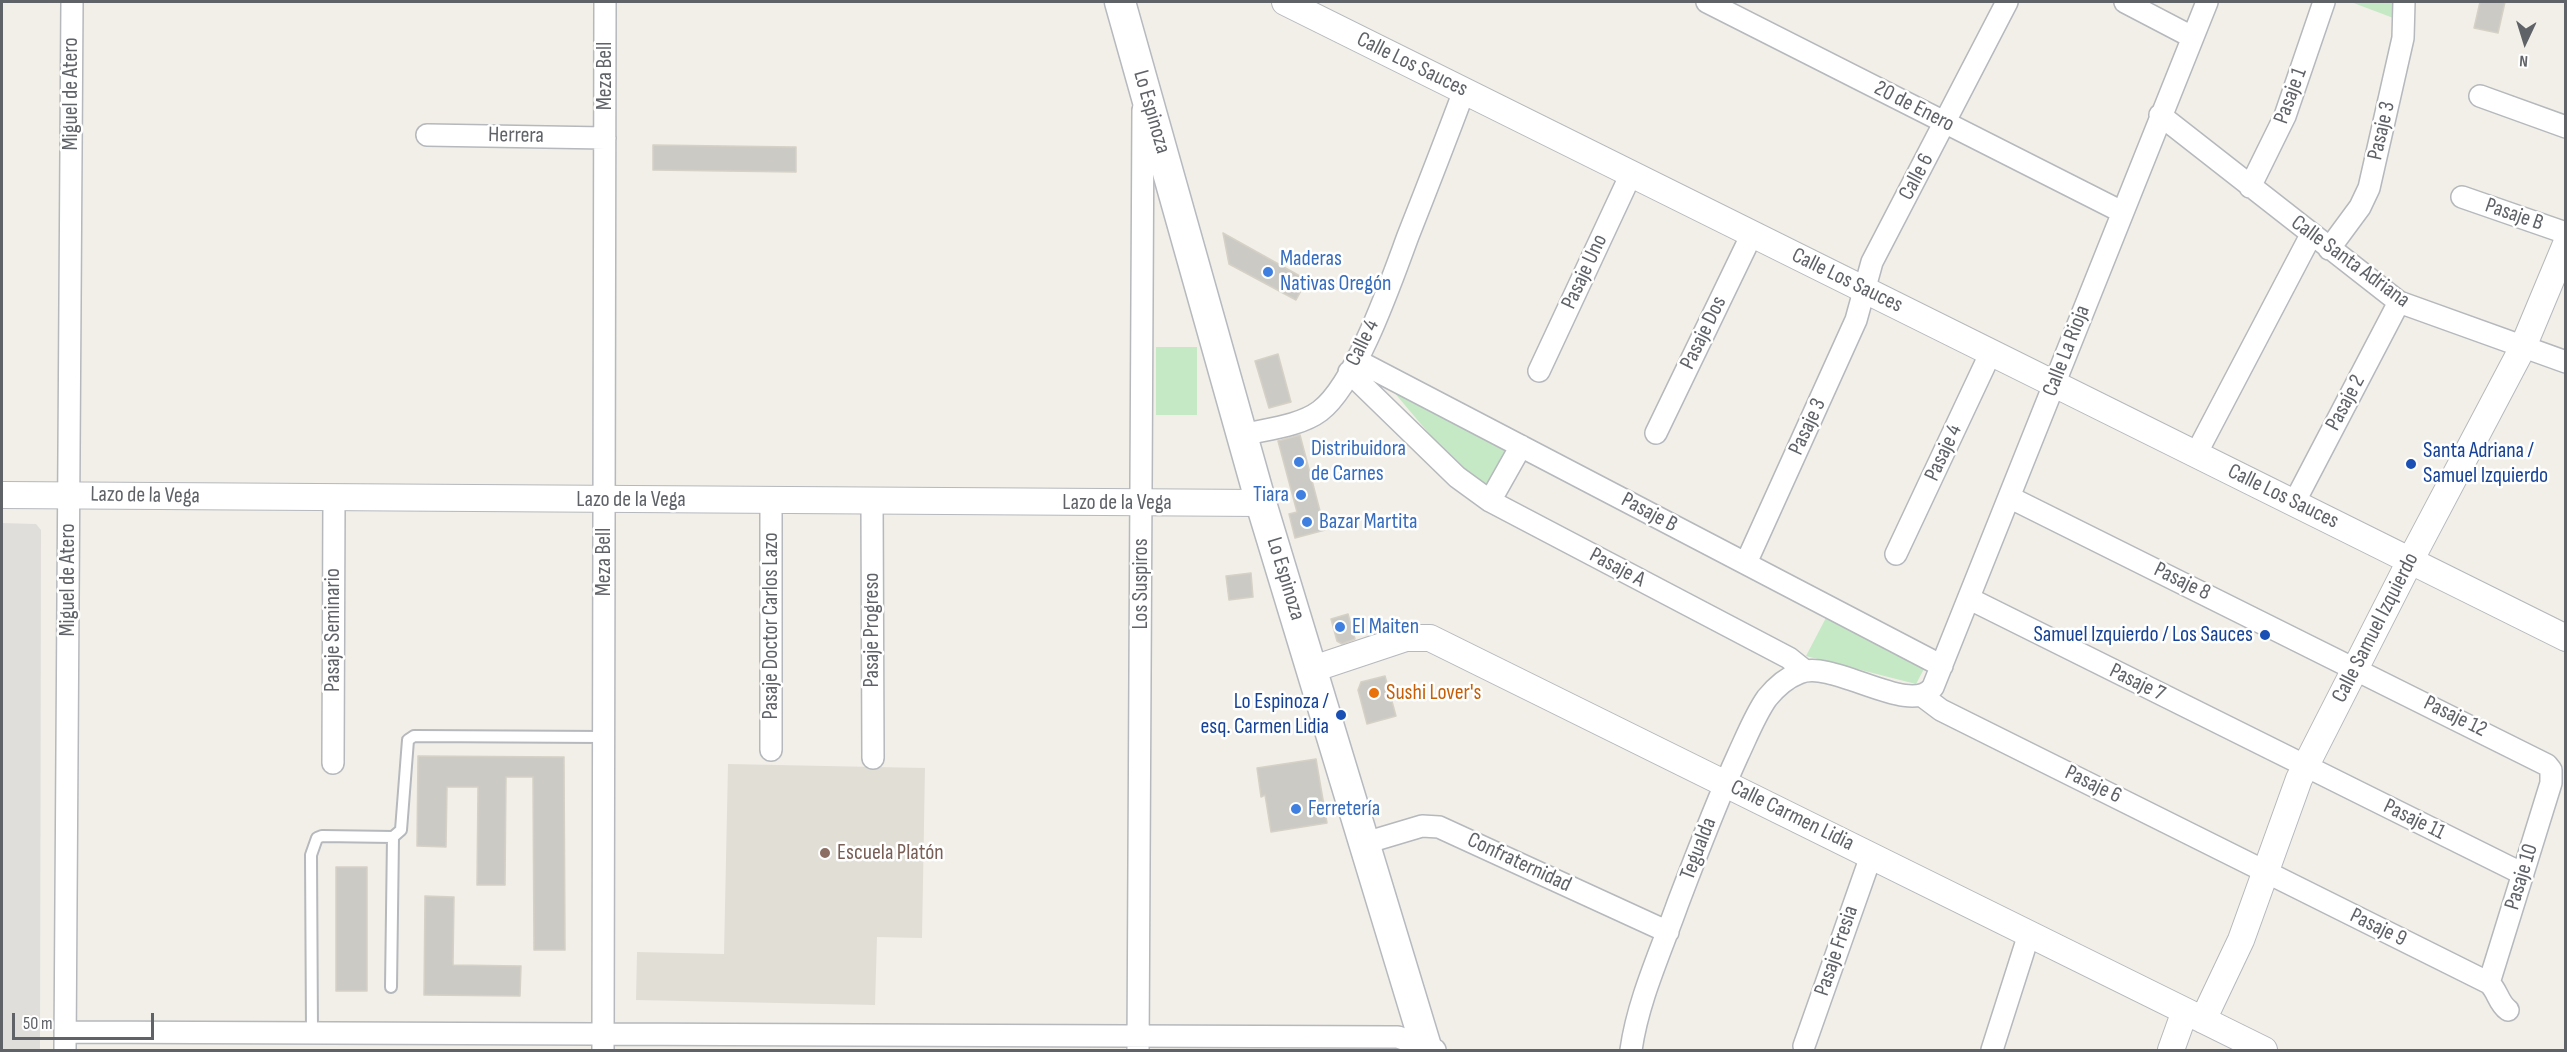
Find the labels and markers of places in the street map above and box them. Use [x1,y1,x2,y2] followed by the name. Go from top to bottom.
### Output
[1280,246,1391,298] place label: Maderas Nativas Oregón
[1261,265,1275,279] marker: Maderas Nativas Oregón
[1311,436,1406,488] place label: Distribuidora de Carnes
[2423,438,2548,490] place label: Santa Adriana / Samuel Izquierdo
[1292,455,1306,469] marker: Distribuidora de Carnes
[2404,457,2418,471] marker: Santa Adriana / Samuel Izquierdo
[1253,482,1289,508] place label: Tiara
[1294,488,1308,502] marker: Tiara
[1319,509,1417,535] place label: Bazar Martita
[1300,515,1314,529] marker: Bazar Martita
[1352,614,1419,640] place label: El Maiten
[1333,620,1347,634] marker: El Maiten
[2033,622,2253,648] place label: Samuel Izquierdo / Los Sauces
[2258,628,2272,642] marker: Samuel Izquierdo / Los Sauces
[1386,680,1481,706] place label: Sushi Lover's
[1367,686,1381,700] marker: Sushi Lover's
[1201,689,1329,740] place label: Lo Espinoza / esq. Carmen Lidia
[1334,708,1348,722] marker: Lo Espinoza / esq. Carmen Lidia
[1308,796,1380,822] place label: Ferretería
[1289,802,1303,816] marker: Ferretería
[837,840,944,866] place label: Escuela Platón
[818,846,832,860] marker: Escuela Platón

